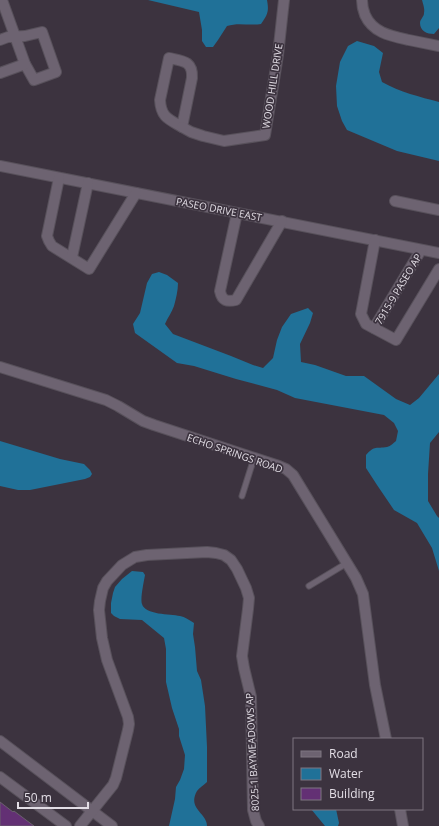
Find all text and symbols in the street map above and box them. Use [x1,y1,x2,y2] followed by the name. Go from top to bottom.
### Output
[258,43,286,129] street label: WOOD HILL DRIVE
[175,194,263,224] street label: PASEO DRIVE EAST
[371,251,425,327] street label: 7915-9 PASEO AP
[185,430,285,476] street label: ECHO SPRINGS ROAD
[242,693,262,811] street label: 8025-1 BAYMEADOWS AP
[293,738,423,810] legend
[329,745,358,762] text: Road
[329,765,363,782] text: Water
[18,784,88,810] scale bar
[329,785,375,802] text: Building
[24,789,52,806] text: 50 m

